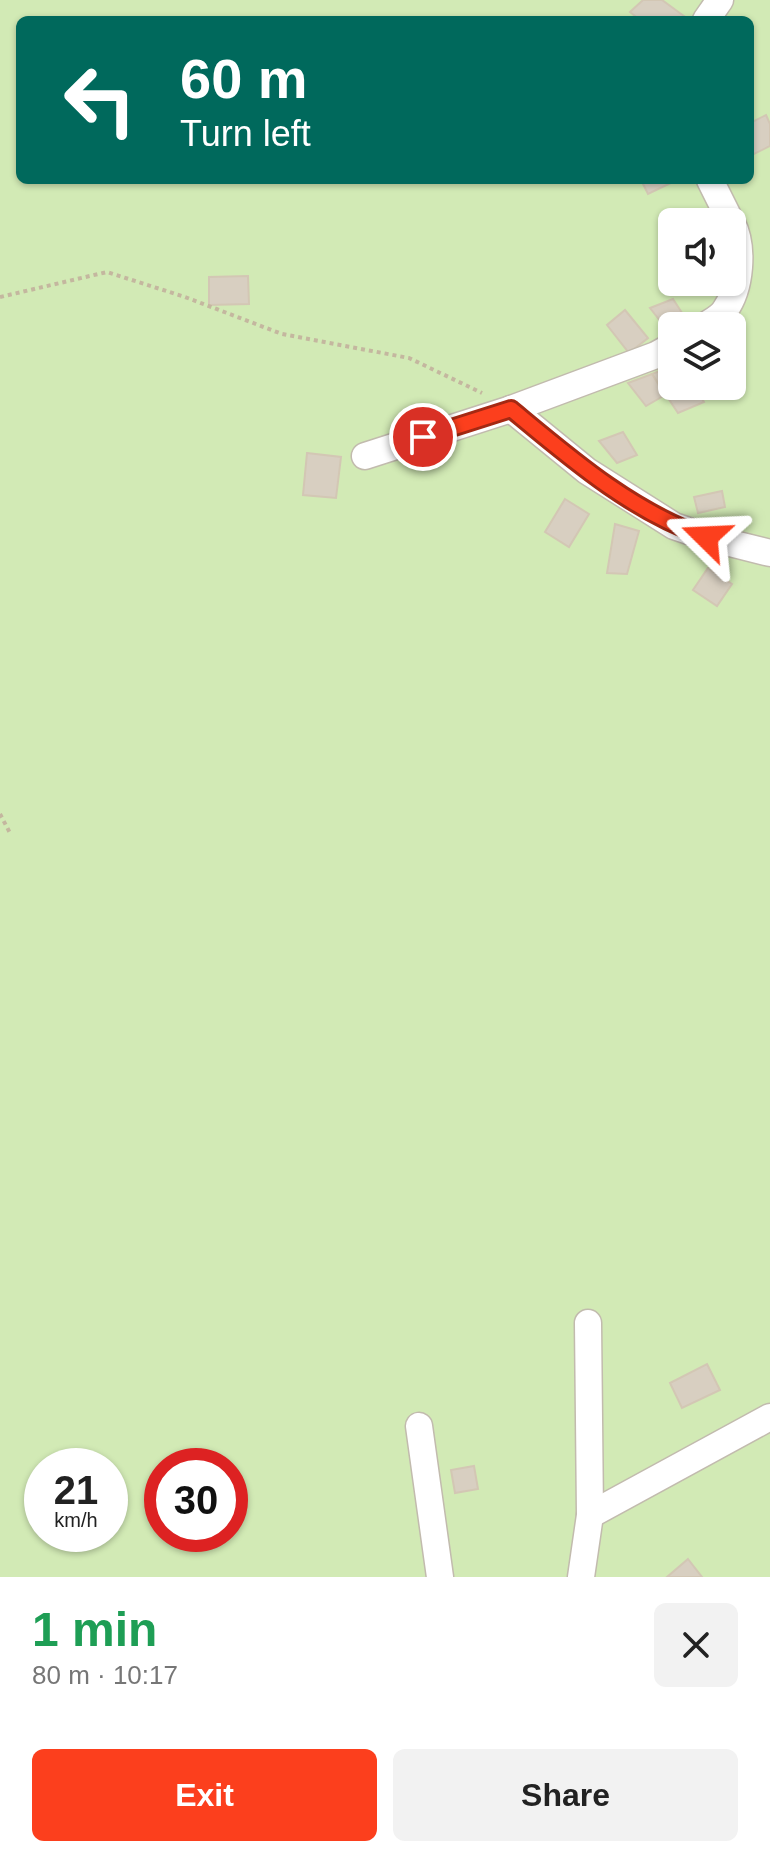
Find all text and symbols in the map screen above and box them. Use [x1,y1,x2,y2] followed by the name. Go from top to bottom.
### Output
[180,47,308,110] text: 60 m
[48,48,152,152] icon: left
[180,113,311,154] text: Turn left
[658,208,746,400] map controls
[658,208,746,296] button: sound
[658,312,746,400] button: layers
[389,403,457,471] pin
[401,415,445,459] icon: arrive
[664,495,748,579] position arrow
[144,1448,248,1552] speed limit sign: 30
[54,1468,98,1512] text: 21
[54,1509,98,1531] text: km/h
[32,1603,157,1656] text: 1 min
[654,1603,738,1687] button: close
[32,1660,178,1690] text: 80 m · 10:17
[32,1749,377,1841] button: Exit
[393,1749,738,1841] button: Share

